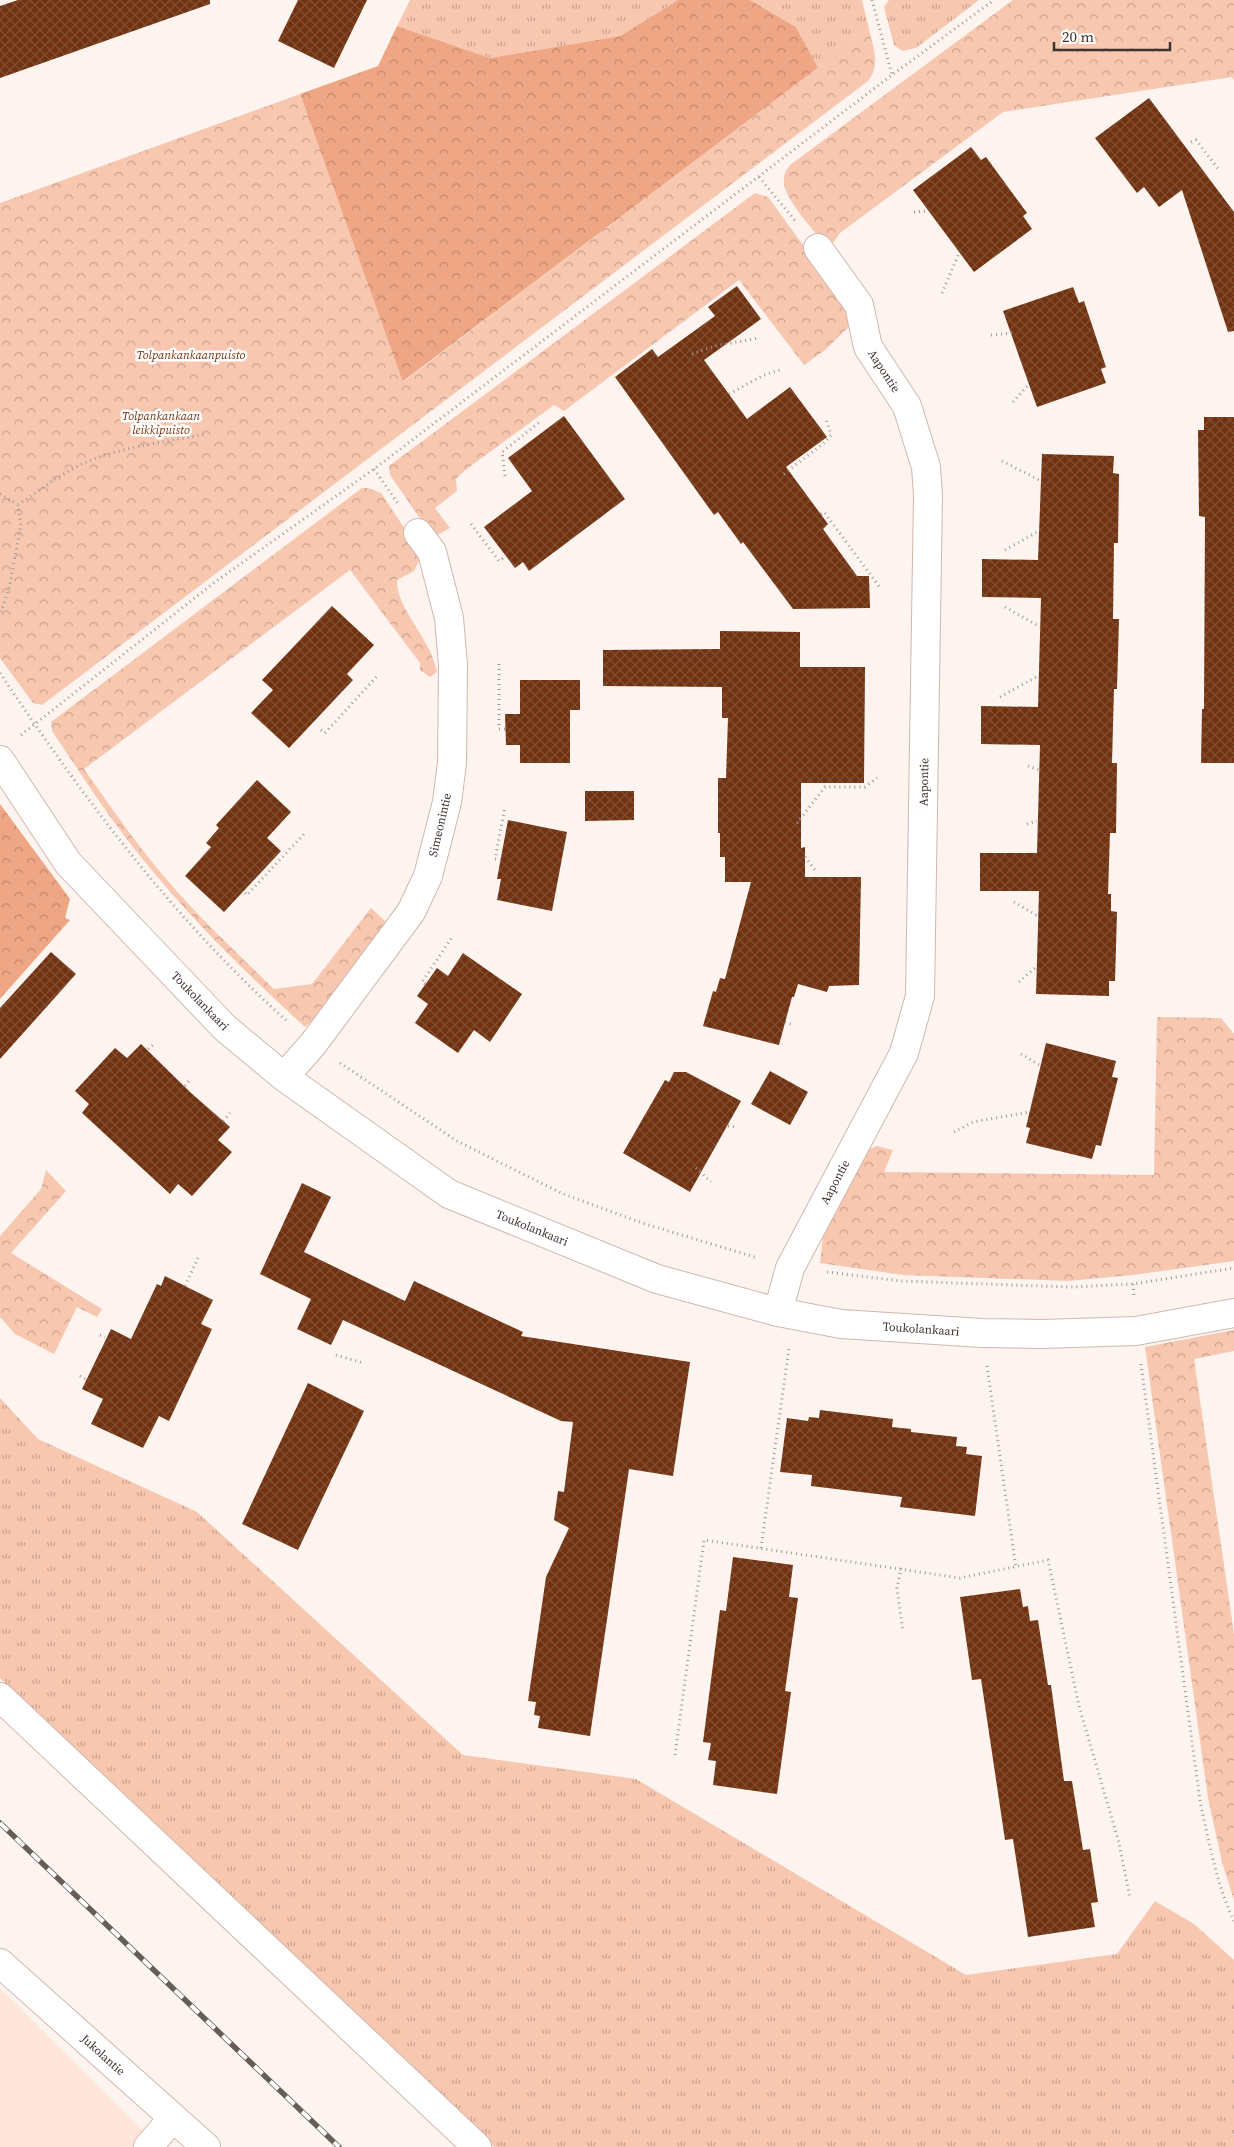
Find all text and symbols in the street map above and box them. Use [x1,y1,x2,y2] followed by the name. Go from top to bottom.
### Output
[1054,20,1170,52] scale bar
[1062,26,1094,47] text: 20 m
[864,346,904,396] street label: Aapontie
[137,347,246,363] park label: Tolpankankaanpuisto
[122,408,200,438] park label: Tolpankankaan leikkipuisto
[916,758,932,806] street label: Aapontie
[425,792,455,858] street label: Simeonintie
[168,968,233,1034] street label: Toukolankaari
[817,1157,853,1207] street label: Aapontie
[493,1206,571,1250] street label: Toukolankaari
[882,1318,960,1340] street label: Toukolankaari
[77,2030,129,2079] street label: Jukolantie

